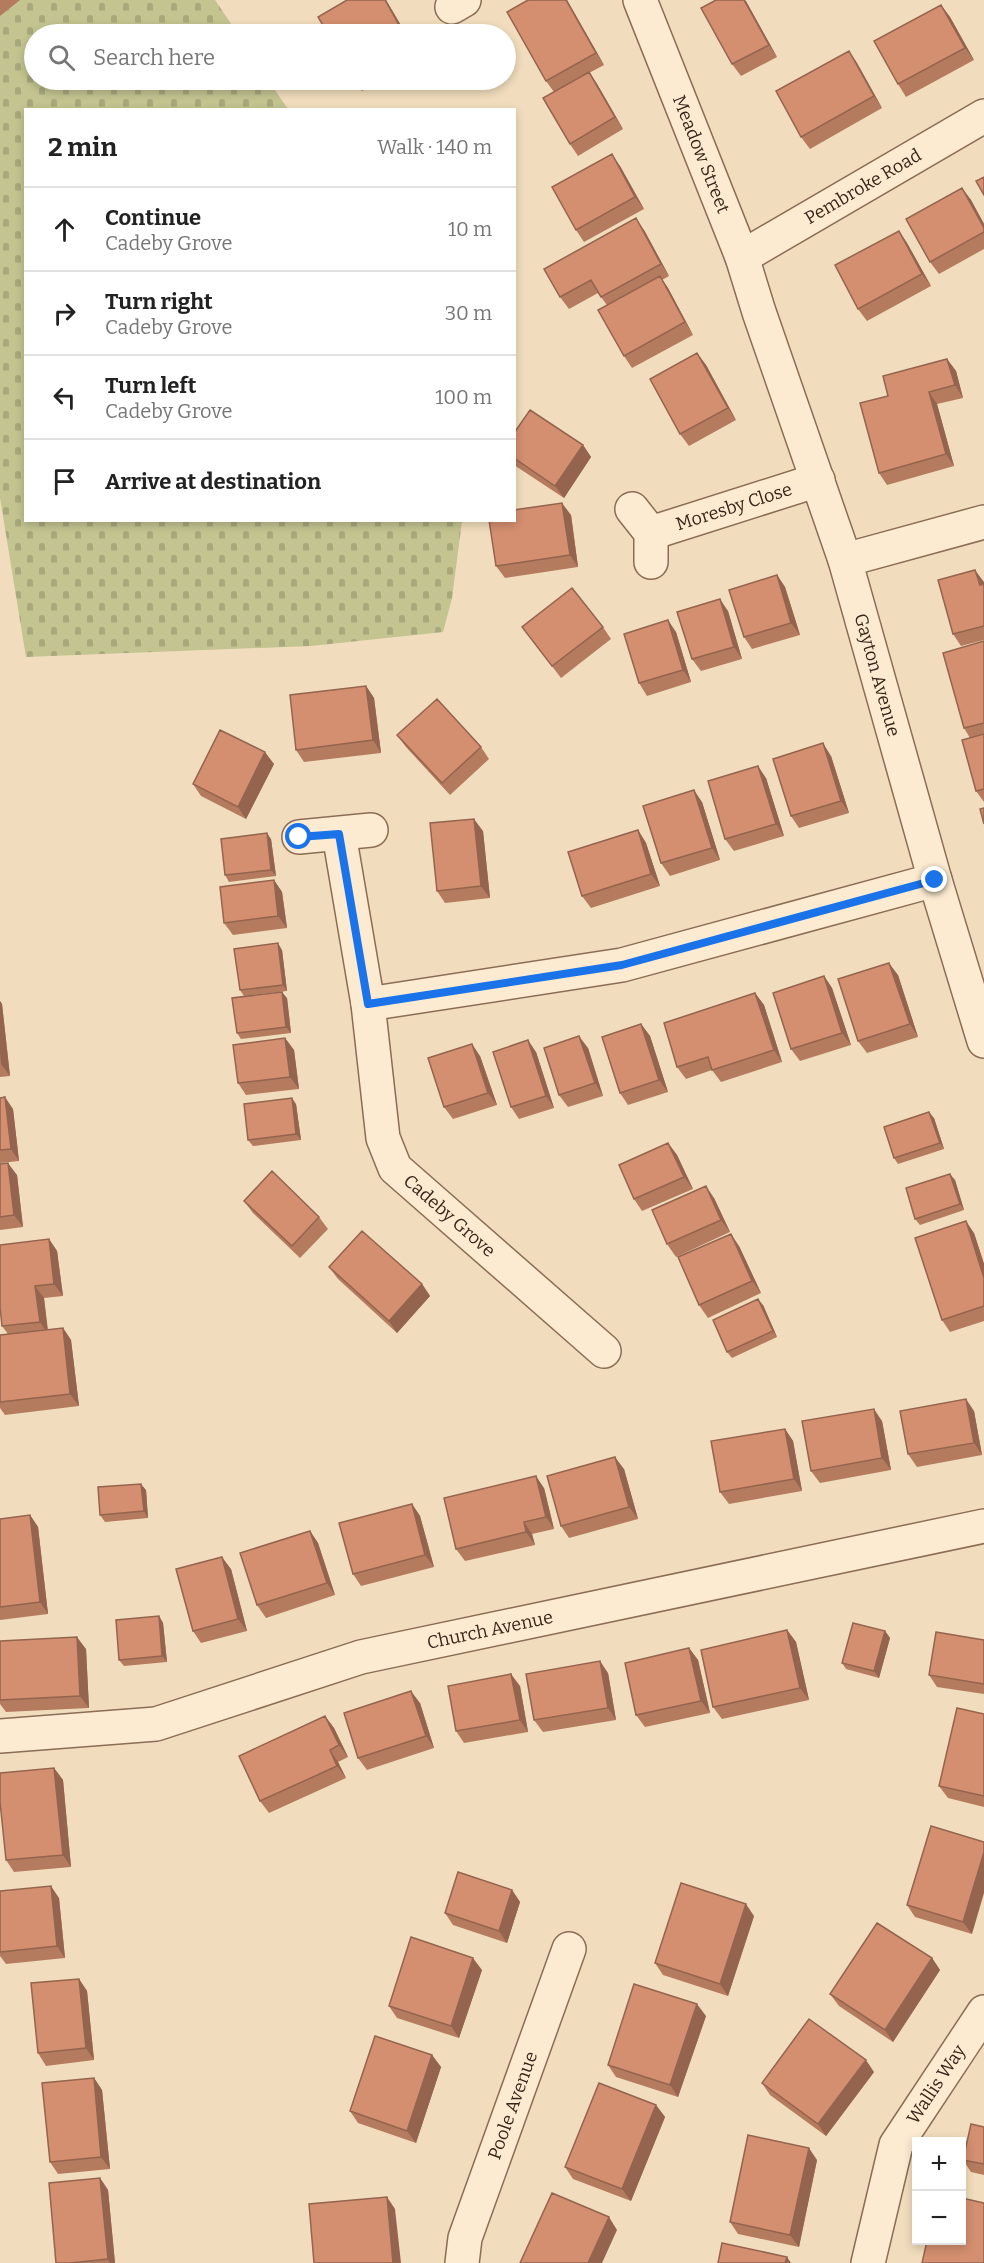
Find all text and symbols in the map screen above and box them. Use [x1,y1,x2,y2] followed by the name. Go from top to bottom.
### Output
[24,24,516,90] search box
[45,41,78,74] icon: search
[93,44,215,71] text: Search here
[668,92,735,217] street label: Meadow Street
[48,132,117,163] text: 2 min
[377,135,492,159] text: Walk · 140 m
[801,144,925,229] street label: Pembroke Road
[105,204,201,231] text: Continue
[48,213,81,246] icon: ahead
[448,217,492,241] text: 10 m
[105,231,232,255] text: Cadeby Grove
[105,288,213,315] text: Turn right
[48,297,81,330] icon: right
[445,301,492,325] text: 30 m
[105,315,232,339] text: Cadeby Grove
[105,372,197,399] text: Turn left
[48,381,81,414] icon: left
[435,385,492,409] text: 100 m
[105,399,232,423] text: Cadeby Grove
[48,465,81,498] icon: arrive
[105,468,321,495] text: Arrive at destination
[673,478,795,535] street label: Moresby Close
[850,611,905,739] street label: Gayton Avenue
[285,823,311,849] route start
[921,866,947,892] route end
[399,1170,500,1262] street label: Cadeby Grove
[425,1606,555,1654] street label: Church Avenue
[902,2040,971,2128] street label: Wallis Way
[483,2049,542,2162] street label: Poole Avenue
[912,2137,966,2245] map controls
[912,2137,966,2191] button: +
[912,2191,966,2245] button: −

